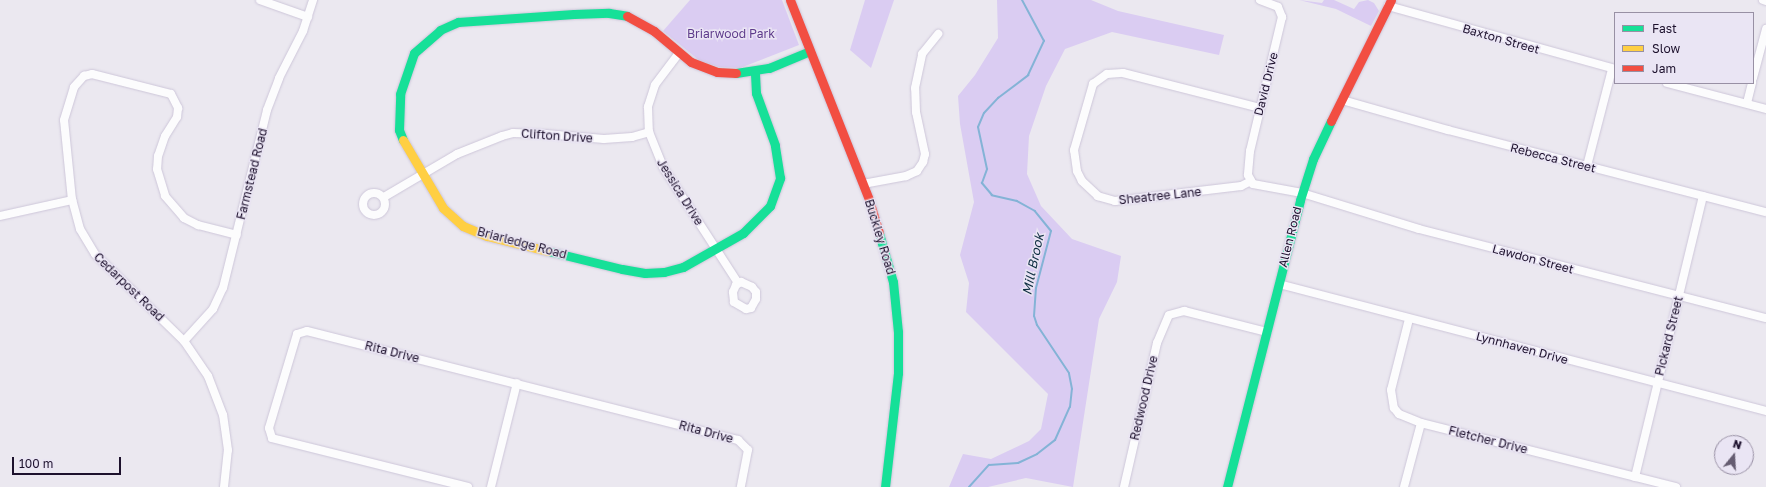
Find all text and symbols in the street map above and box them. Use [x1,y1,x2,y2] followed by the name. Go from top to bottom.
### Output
[1614,12,1754,84] legend
[1461,21,1541,57] street label: Baxton Street
[1652,21,1677,36] text: Fast
[687,27,775,41] park label: Briarwood Park
[1652,41,1680,56] text: Slow
[1251,51,1281,117] street label: David Drive
[1652,61,1676,76] text: Jam
[521,126,593,146] street label: Clifton Drive
[234,127,270,221] street label: Farmstead Road
[1509,140,1597,176] street label: Rebecca Street
[654,156,706,228] street label: Jessica Drive
[1118,184,1202,208] street label: Sheatree Lane
[862,198,898,276] street label: Buckley Road
[1276,205,1304,269] street label: Allen Road
[476,224,568,262] street label: Briarledge Road
[1019,232,1047,296] water label: Mill Brook
[1491,241,1575,277] street label: Lawdon Street
[91,250,167,324] street label: Cedarpost Road
[1652,295,1686,377] street label: Pickard Street
[1474,329,1570,367] street label: Lynnhaven Drive
[363,338,421,366] street label: Rita Drive
[1127,354,1161,442] street label: Redwood Drive
[677,418,735,446] street label: Rita Drive
[1447,423,1529,457] street label: Fletcher Drive
[1714,435,1754,475] north arrow
[1732,437,1744,452] text: N
[14,449,123,475] scale bar
[19,456,53,471] text: 100 m

